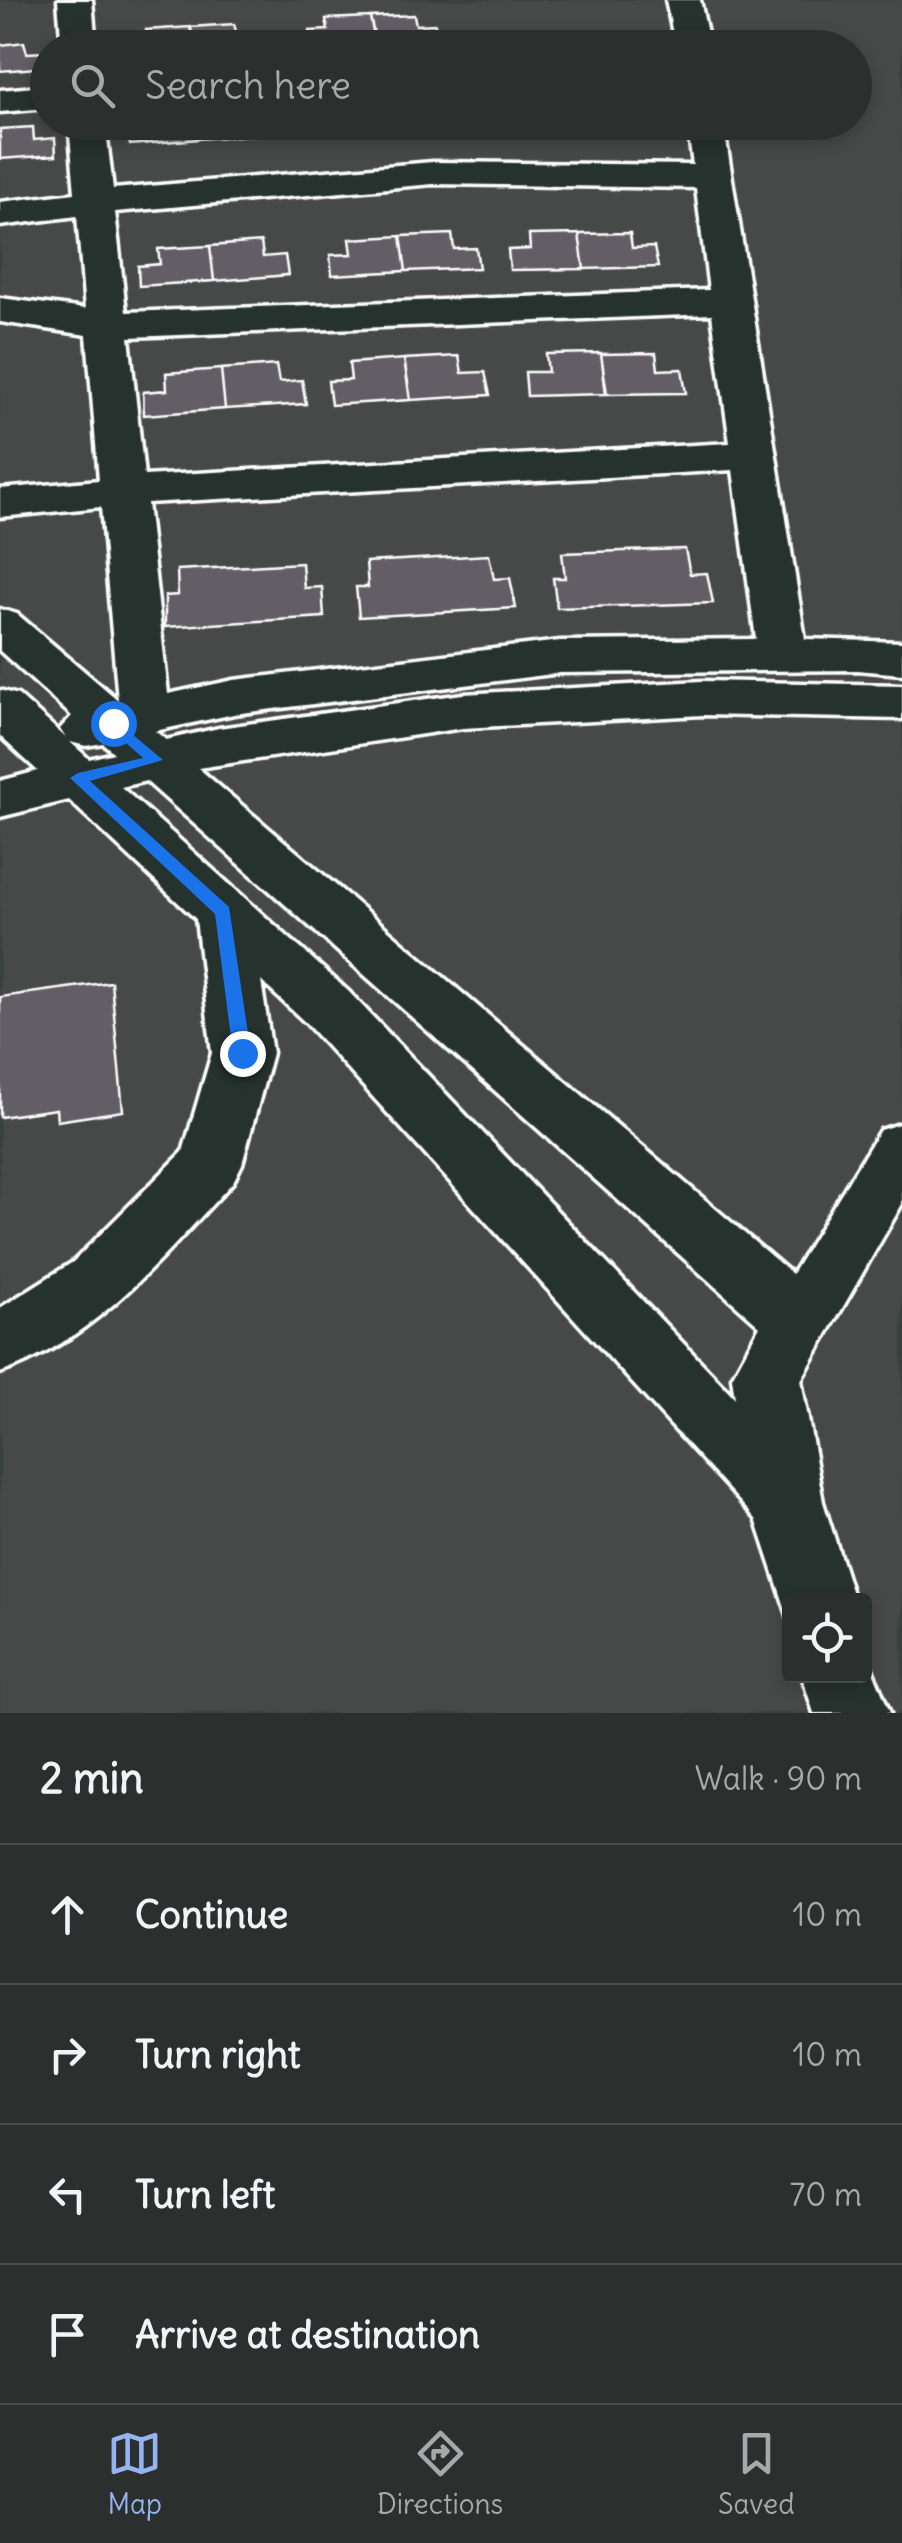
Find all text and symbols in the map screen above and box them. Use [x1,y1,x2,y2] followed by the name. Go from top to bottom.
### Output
[30,30,872,140] search box
[65,58,120,113] icon: search
[145,62,351,109] text: Search here
[91,701,137,747] route start
[220,1031,266,1077] route end
[782,1593,872,1683] map controls
[782,1593,872,1683] button: locate
[40,1752,144,1804] text: 2 min
[695,1758,862,1799] text: Walk · 90 m
[40,1887,95,1942] icon: ahead
[135,1891,288,1938] text: Continue
[793,1894,862,1935] text: 10 m
[40,2027,95,2082] icon: right
[135,2031,301,2078] text: Turn right
[793,2034,862,2075] text: 10 m
[40,2167,95,2222] icon: left
[135,2171,275,2218] text: Turn left
[790,2174,862,2215] text: 70 m
[40,2307,95,2362] icon: arrive
[135,2311,480,2358] text: Arrive at destination
[107,2426,162,2522] tab: Map
[377,2426,503,2522] tab: Directions
[718,2426,795,2522] tab: Saved

